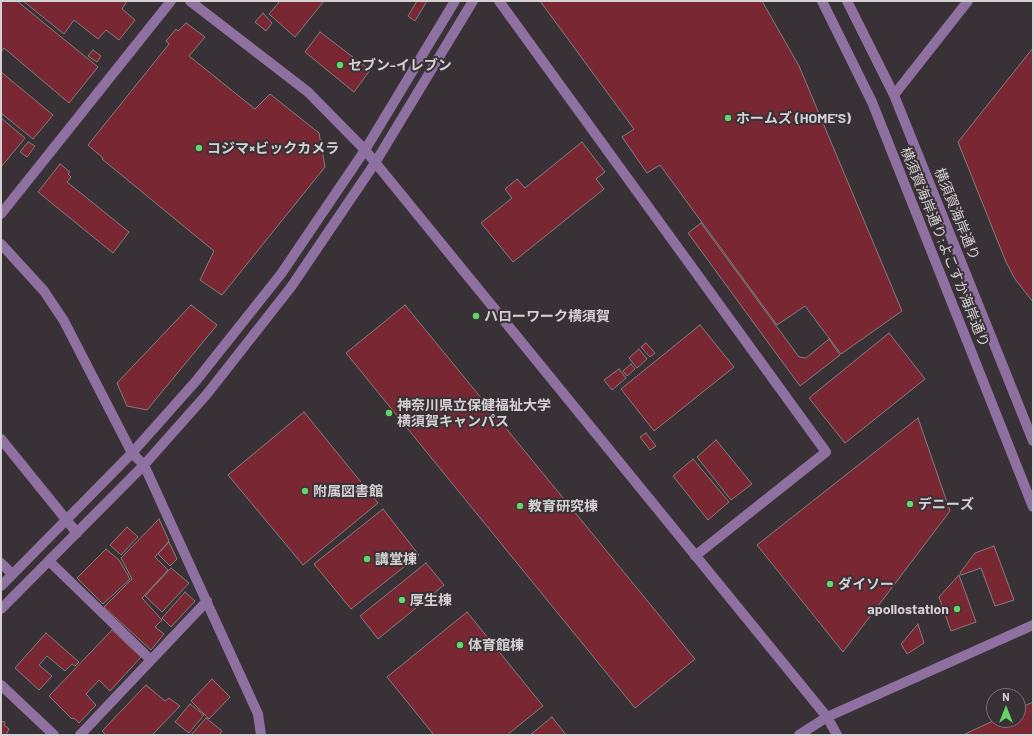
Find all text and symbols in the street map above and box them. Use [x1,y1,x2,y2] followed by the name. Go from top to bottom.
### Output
[348,57,452,73] place label: セブン-イレブン
[335,60,345,70] marker: セブン-イレブン
[736,110,851,126] place label: ホームズ (HOME'S)
[723,113,733,123] marker: ホームズ (HOME'S)
[207,140,339,156] place label: コジマ×ビックカメラ
[194,143,204,153] marker: コジマ×ビックカメラ
[897,144,993,350] street label: 横須賀海岸通り;よこすか海岸通り
[931,165,983,263] street label: 横須賀海岸通り
[484,308,610,324] place label: ハローワーク横須賀
[471,311,481,321] marker: ハローワーク横須賀
[397,397,551,430] place label: 神奈川県立保健福祉大学 横須賀キャンパス
[384,408,394,418] marker: 神奈川県立保健福祉大学 横須賀キャンパス
[313,483,383,499] place label: 附属図書館
[300,486,310,496] marker: 附属図書館
[918,496,974,512] place label: デニーズ
[528,498,598,514] place label: 教育研究棟
[905,499,915,509] marker: デニーズ
[515,501,525,511] marker: 教育研究棟
[375,551,417,567] place label: 講堂棟
[362,554,372,564] marker: 講堂棟
[838,576,894,592] place label: ダイソー
[825,579,835,589] marker: ダイソー
[410,592,452,608] place label: 厚生棟
[397,595,407,605] marker: 厚生棟
[867,601,949,617] place label: apollostation
[952,604,962,614] marker: apollostation
[468,637,524,653] place label: 体育館棟
[455,640,465,650] marker: 体育館棟
[986,688,1026,728] north arrow
[1002,690,1010,703] text: N

